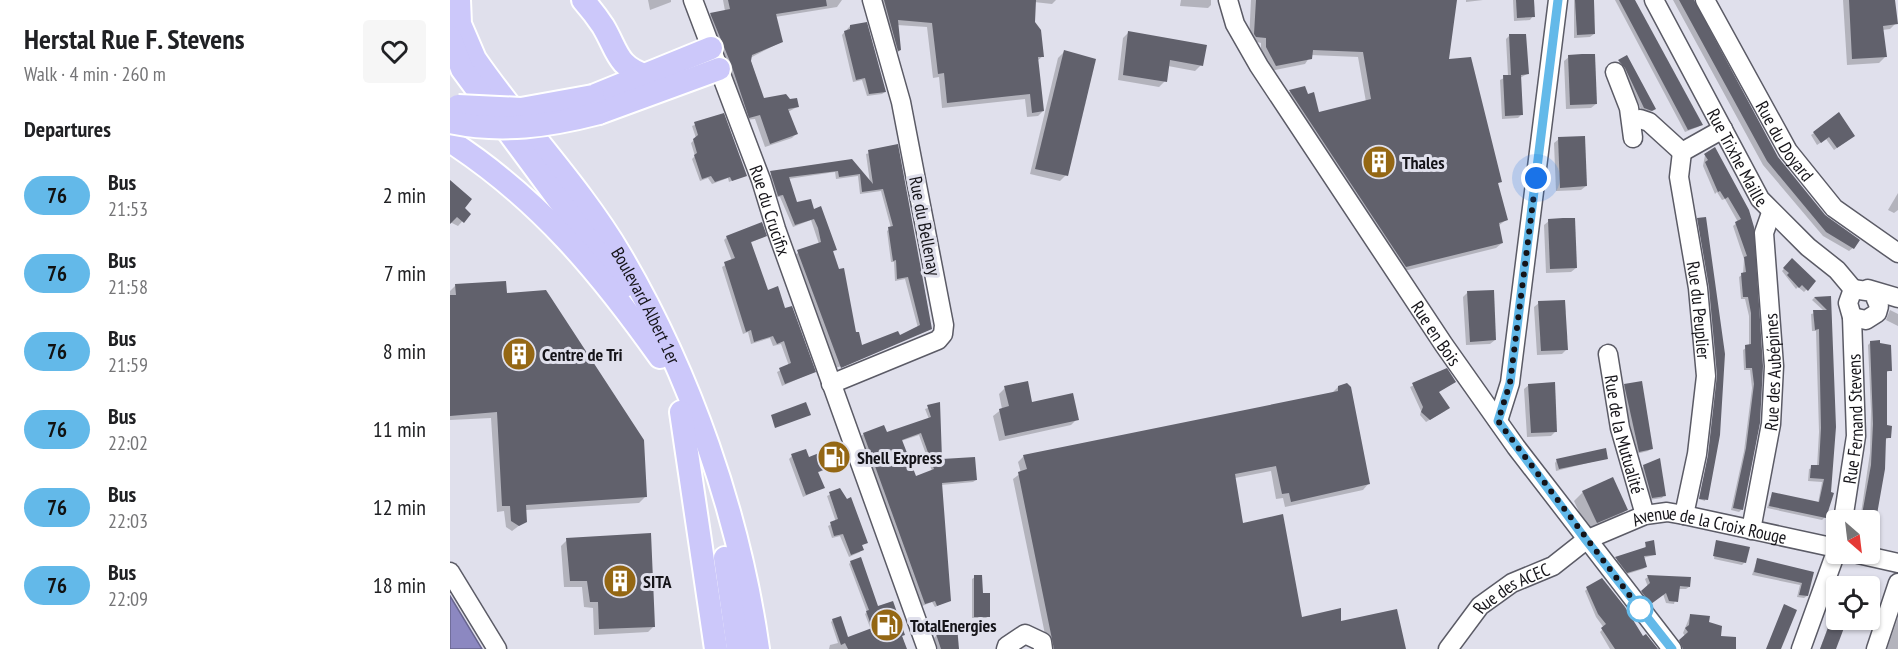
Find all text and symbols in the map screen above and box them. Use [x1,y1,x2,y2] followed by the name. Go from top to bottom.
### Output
[24,20,245,57] text: Herstal Rue F. Stevens
[363,20,426,83] button: heart
[24,61,166,87] text: Walk · 4 min · 260 m
[1751,97,1819,186] street label: Rue du Doyard
[1702,104,1773,212] street label: Rue Trixhe Maille
[24,115,111,143] text: Departures
[1361,144,1397,180] building icon: Thales
[1402,151,1444,174] place label: Thales
[745,162,796,259] street label: Rue du Crucifix
[1521,163,1551,193] your location
[108,168,136,196] text: Bus
[904,174,946,278] street label: Rue du Bellenay
[383,181,426,209] text: 2 min
[47,182,67,209] text: 76
[108,196,148,222] text: 21:53
[607,243,686,367] street label: Boulevard Albert 1er
[108,246,136,274] text: Bus
[384,259,426,287] text: 7 min
[1682,259,1716,360] street label: Rue du Peuplier
[47,260,67,287] text: 76
[108,274,148,300] text: 21:58
[1406,296,1466,370] street label: Rue en Bois
[1759,313,1786,432] street label: Rue des Aubépines
[108,324,136,352] text: Bus
[501,336,537,372] building icon: Centre de Tri
[383,337,426,365] text: 8 min
[47,338,67,365] text: 76
[542,343,623,366] place label: Centre de Tri
[108,352,148,378] text: 21:59
[1837,354,1868,485] street label: Rue Fernand Stevens
[1600,373,1650,496] street label: Rue de la Mutualité
[108,402,136,430] text: Bus
[373,415,426,443] text: 11 min
[47,416,67,443] text: 76
[108,430,148,456] text: 22:02
[816,439,852,475] fuel station icon: Shell Express
[857,446,942,469] place label: Shell Express
[108,480,136,508] text: Bus
[373,493,426,521] text: 12 min
[47,494,67,521] text: 76
[1628,500,1789,549] street label: Avenue de la Croix Rouge
[108,508,148,534] text: 22:03
[1826,510,1880,564] north arrow
[1826,510,1880,630] map controls
[1467,557,1553,618] street label: Rue des ACEC
[108,558,136,586] text: Bus
[602,563,638,599] building icon: SITA
[643,570,673,593] place label: SITA
[373,571,426,599] text: 18 min
[47,572,67,599] text: 76
[1826,576,1880,630] button: locate
[108,586,148,612] text: 22:09
[1627,596,1653,622] unlabelled marker
[869,607,905,643] fuel station icon: TotalEnergies
[910,614,997,637] place label: TotalEnergies

